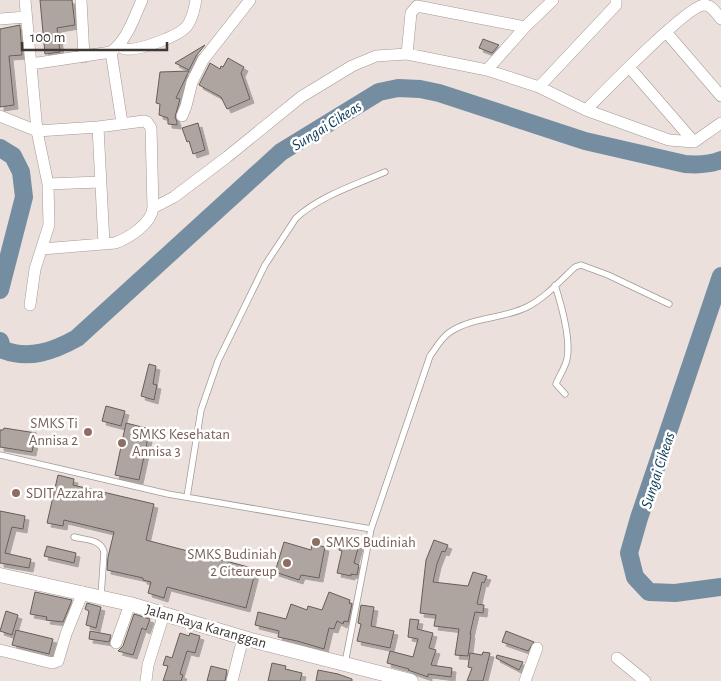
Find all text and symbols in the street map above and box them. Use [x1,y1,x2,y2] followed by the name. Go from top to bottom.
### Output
[22,20,168,52] scale bar
[30,30,65,45] text: 100 m
[289,98,364,154] water label: Sungai Cikeas
[29,416,78,448] place label: SMKS Ti Annisa 2
[82,426,94,438] marker: SMKS Ti Annisa 2
[132,427,230,459] place label: SMKS Kesehatan Annisa 3
[638,430,678,510] water label: Sungai Cikeas
[116,437,128,449] marker: SMKS Kesehatan Annisa 3
[26,486,104,501] place label: SDIT Azzahra
[10,487,22,499] marker: SDIT Azzahra
[326,535,416,550] place label: SMKS Budiniah
[310,536,322,548] marker: SMKS Budiniah
[187,547,277,579] place label: SMKS Budiniah 2 Citeureup
[281,557,293,569] marker: SMKS Budiniah 2 Citeureup
[144,602,268,651] street label: Jalan Raya Karanggan

